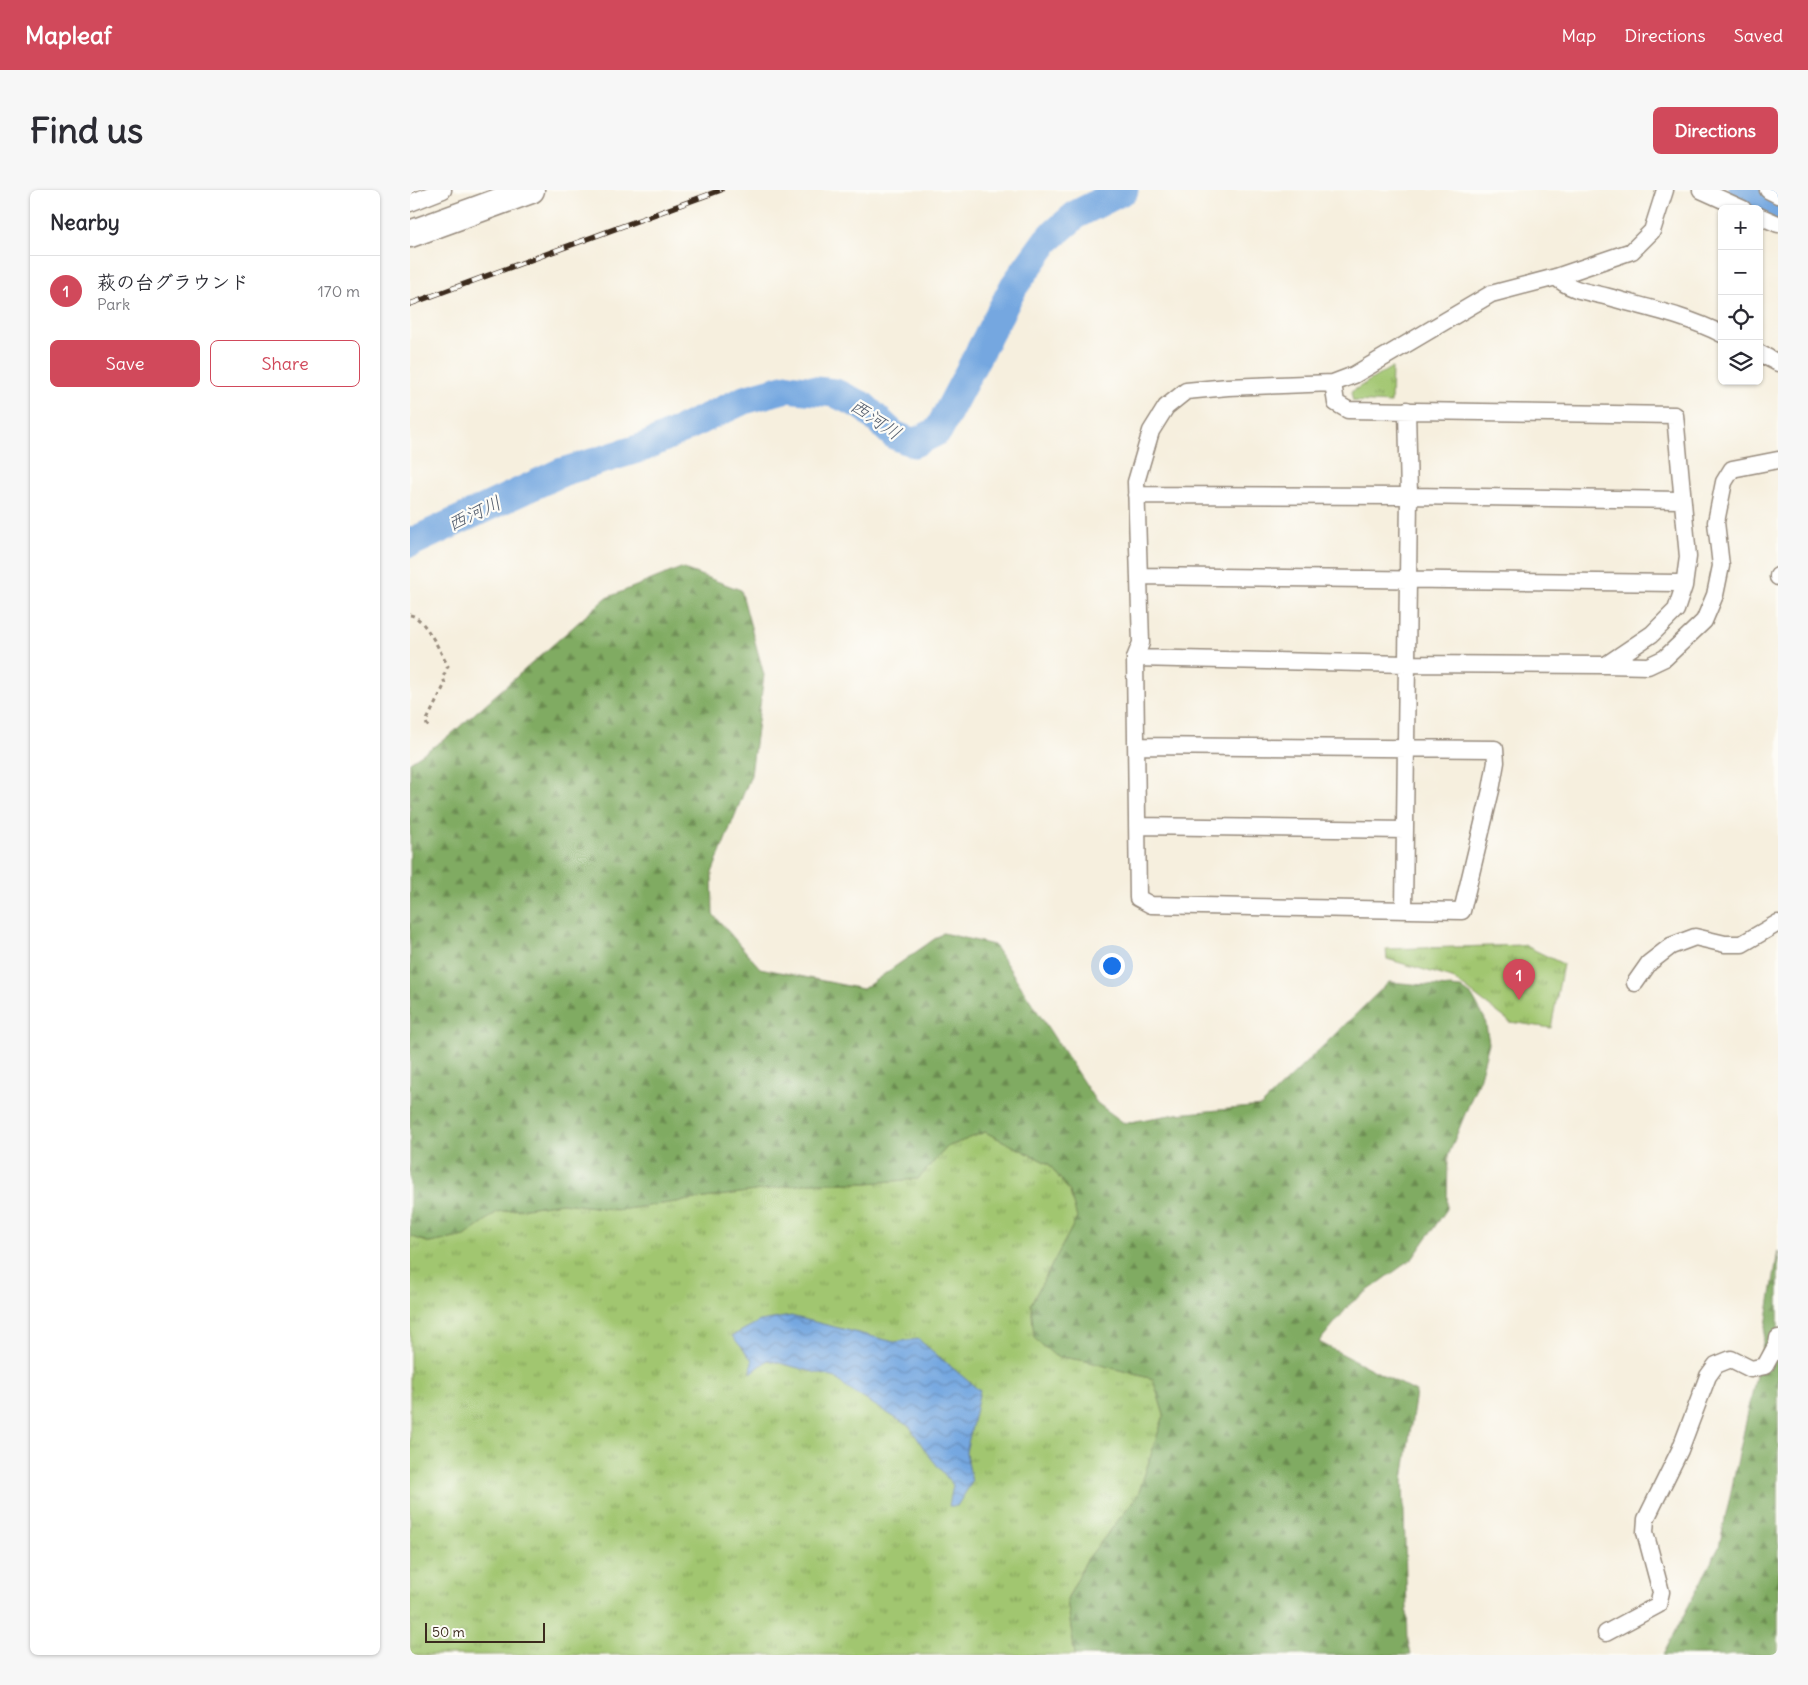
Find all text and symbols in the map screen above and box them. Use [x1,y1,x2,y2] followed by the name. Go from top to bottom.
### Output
[25,20,112,50] text: Mapleaf
[1561,24,1596,47] text: Map
[1624,24,1706,47] text: Directions
[1734,24,1783,47] text: Saved
[1653,107,1778,154] button: Directions
[30,108,143,152] text: Find us
[1718,205,1763,385] map controls
[1718,205,1763,250] button: +
[50,209,120,236] text: Nearby
[1718,250,1763,295] button: −
[97,270,249,294] text: 萩の台グラウンド
[63,281,69,301] text: 1
[317,281,360,301] text: 170 m
[97,294,130,314] text: Park
[1718,295,1763,340] button: locate
[50,340,200,387] button: Save
[210,340,360,387] button: Share
[1718,340,1763,385] button: layers
[846,393,906,445] water label: 西河川
[443,490,505,536] water label: 西河川
[1099,953,1125,979] your location
[1503,959,1535,1000] pin: 1
[425,1620,545,1643] scale bar
[432,1623,465,1641] text: 50 m

